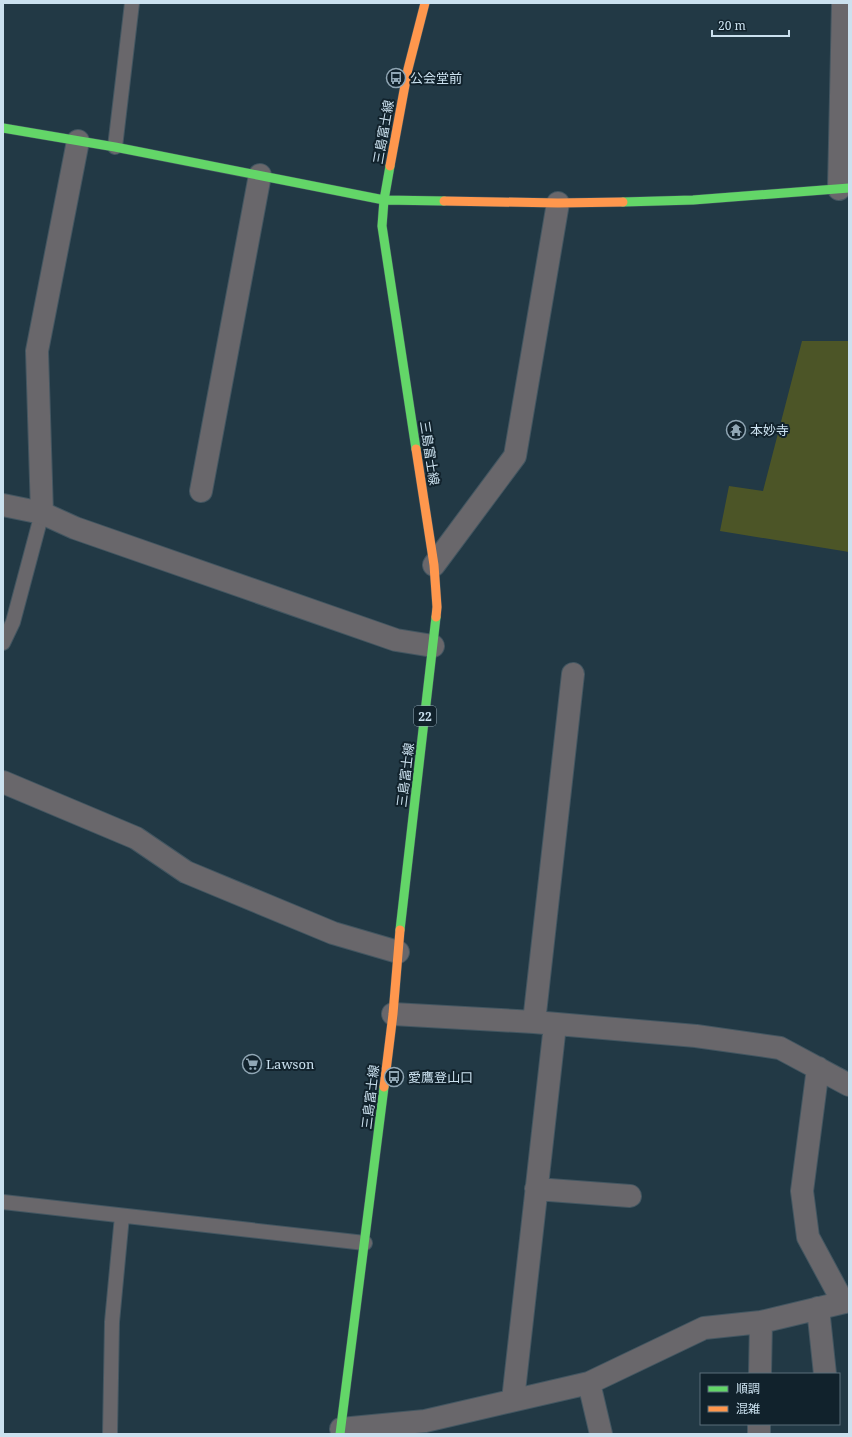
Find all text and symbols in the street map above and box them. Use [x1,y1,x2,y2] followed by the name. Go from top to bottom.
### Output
[712,12,789,38] scale bar
[718,17,746,34] text: 20 m
[385,67,407,89] bus stop icon: 公会堂前
[410,69,462,87] place label: 公会堂前
[368,98,398,166] street label: 三島富士線
[416,419,444,487] street label: 三島富士線
[725,419,747,441] temple icon: 本妙寺
[750,421,789,439] place label: 本妙寺
[414,706,436,726] road number: 22
[392,742,418,808] street label: 三島富士線
[241,1053,263,1075] supermarket icon: Lawson
[266,1055,315,1073] place label: Lawson
[357,1064,383,1130] street label: 三島富士線
[383,1066,405,1088] bus stop icon: 愛鷹登山口
[408,1068,473,1086] place label: 愛鷹登山口
[700,1373,840,1425] legend
[736,1380,760,1397] text: 順調
[736,1400,760,1417] text: 混雑

